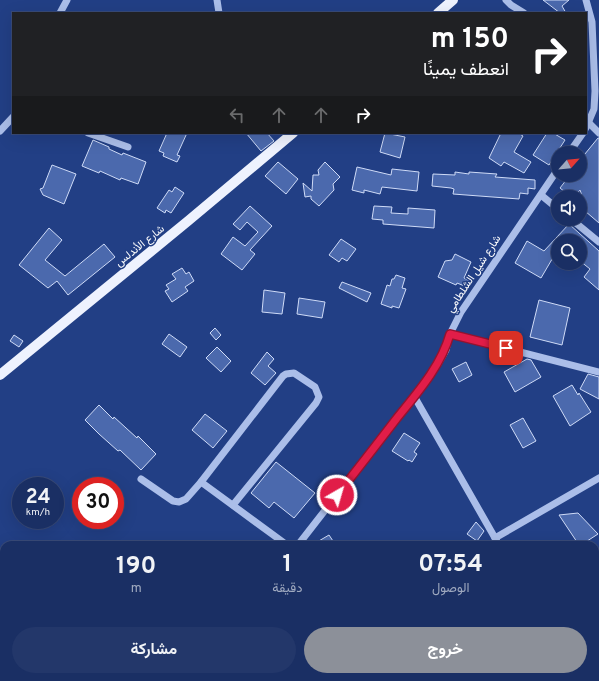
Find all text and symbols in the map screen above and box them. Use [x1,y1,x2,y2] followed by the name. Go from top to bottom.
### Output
[431,22,509,58] text: 150 m
[523,28,575,80] icon: right
[423,59,509,82] text: انعطف يمينًا
[226,104,248,126] icon: left
[268,104,290,126] icon: ahead
[310,104,332,126] icon: ahead
[352,104,374,126] icon: right
[551,146,587,182] north arrow
[551,146,587,270] map controls
[551,190,587,226] button: sound
[113,222,168,270] street label: شارع الأندلس
[444,232,506,317] street label: شارع شيل الشلطامي
[551,234,587,270] button: search
[489,331,523,365] pin
[495,337,517,359] icon: arrive
[316,474,358,516] position arrow
[72,477,124,529] speed limit sign: 30
[25,485,51,511] text: 24
[26,506,50,519] text: km/h
[283,550,292,580] text: 1
[418,550,483,580] text: 07:54
[116,552,156,582] text: 190
[131,581,142,597] text: m
[272,581,302,597] text: دقيقة
[432,581,469,597] text: الوصول
[12,627,296,673] button: مشاركة
[304,627,587,673] button: خروج

